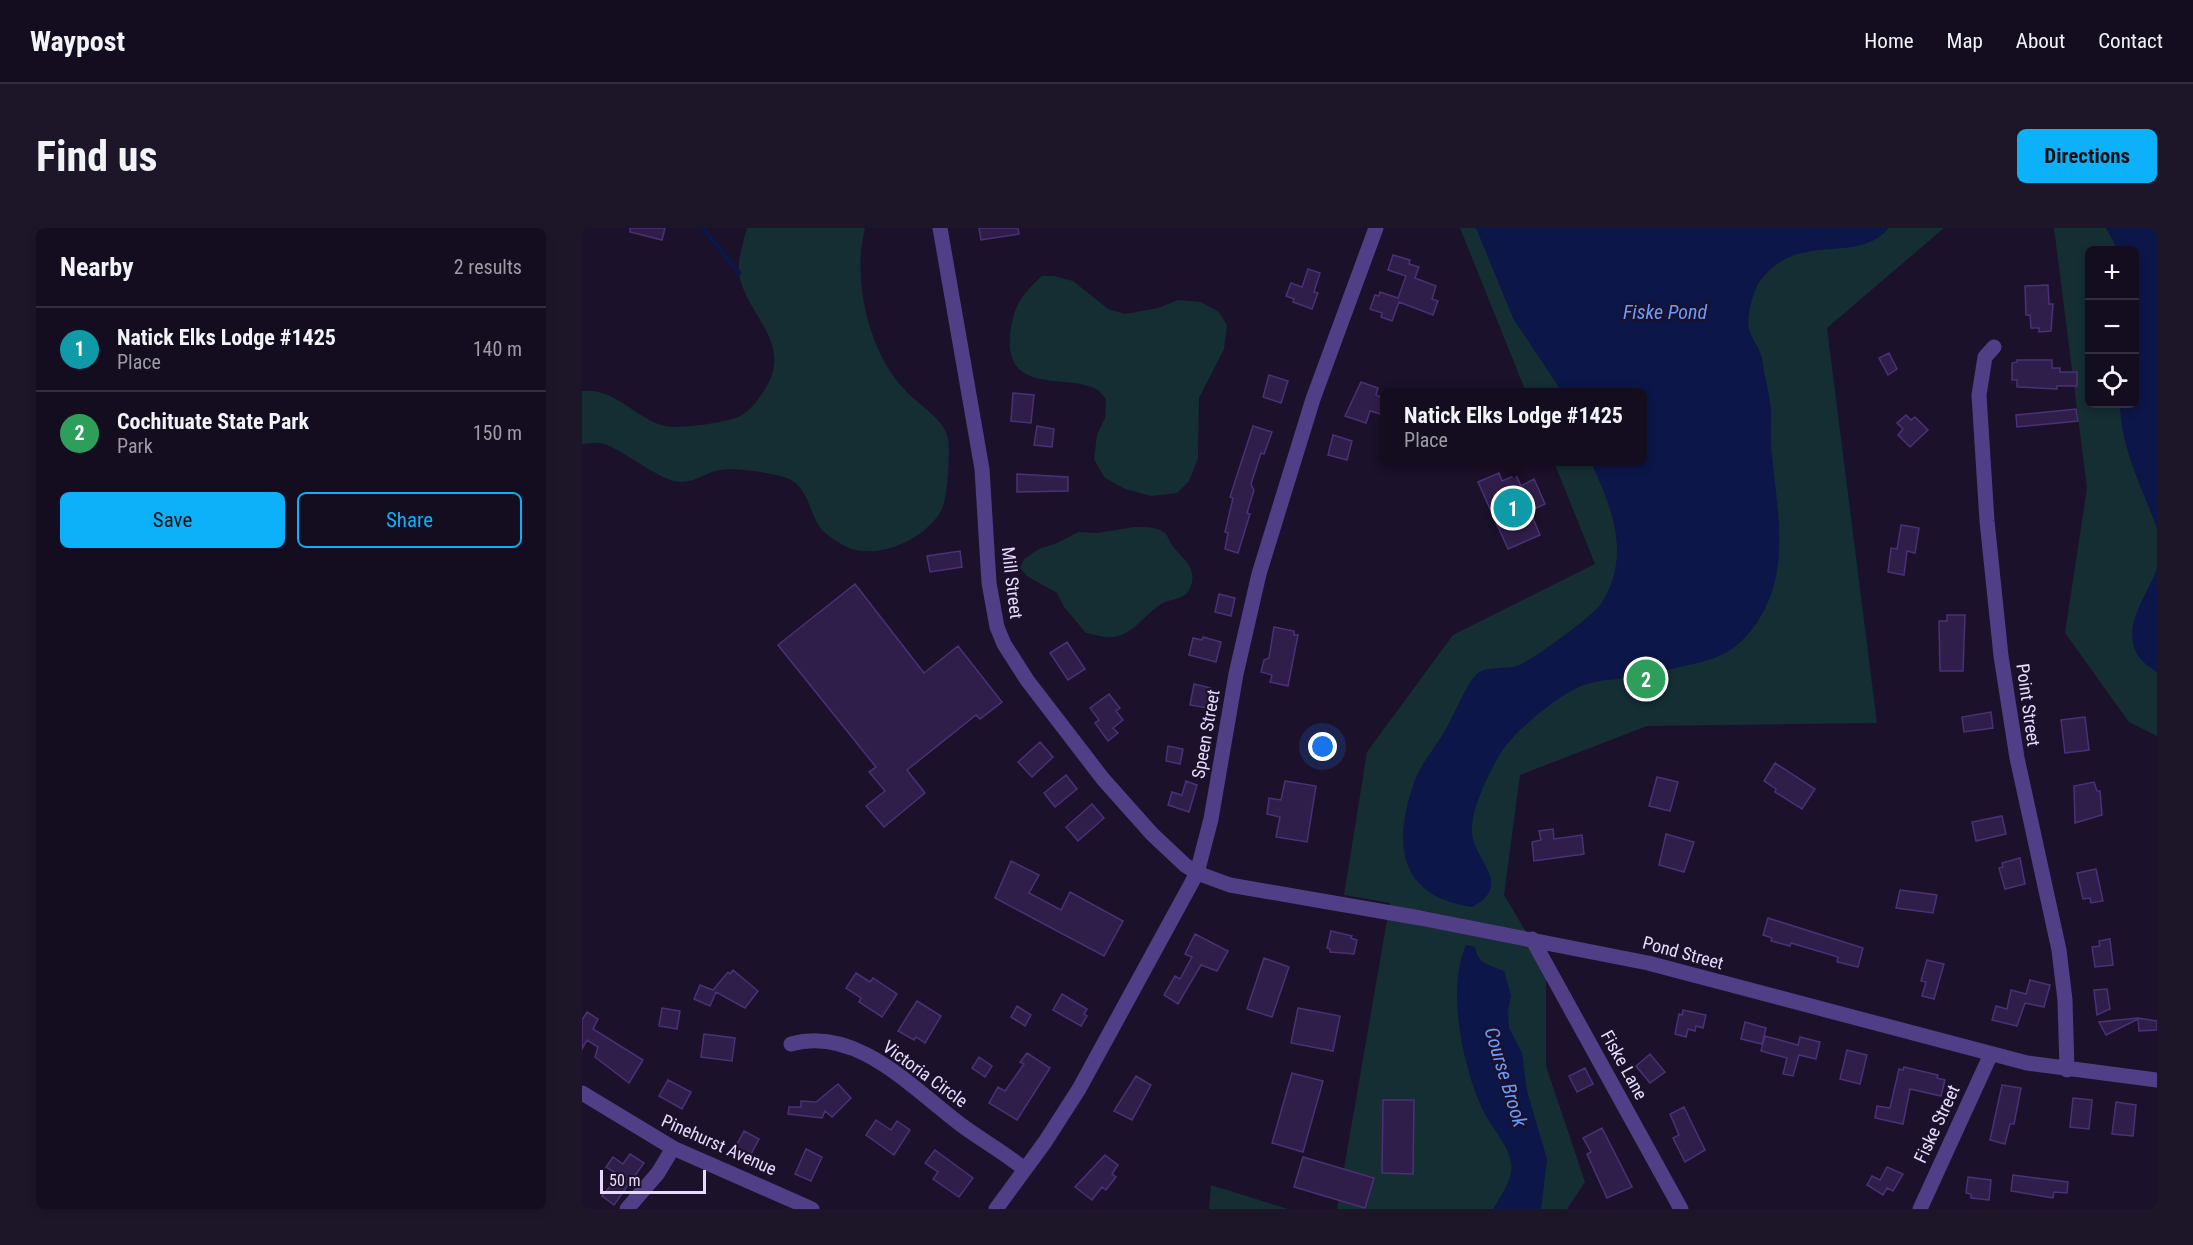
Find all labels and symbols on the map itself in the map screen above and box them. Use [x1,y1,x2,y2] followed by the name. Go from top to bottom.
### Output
[1623,300,1707,324] water label: Fiske Pond
[1494,486,1532,530] pin: 1
[998,546,1027,620] street label: Mill Street
[1626,656,1666,702] pin: 2
[2012,662,2045,748] street label: Point Street
[1187,688,1224,780] street label: Speen Street
[1308,732,1337,761] your location
[1640,932,1726,973] street label: Pond Street
[1479,1024,1533,1131] water label: Course Brook
[1597,1026,1652,1103] street label: Fiske Lane
[879,1036,972,1111] street label: Victoria Circle
[1909,1081,1964,1166] street label: Fiske Street
[658,1110,780,1179] street label: Pinehurst Avenue
[600,1167,706,1194] scale bar

